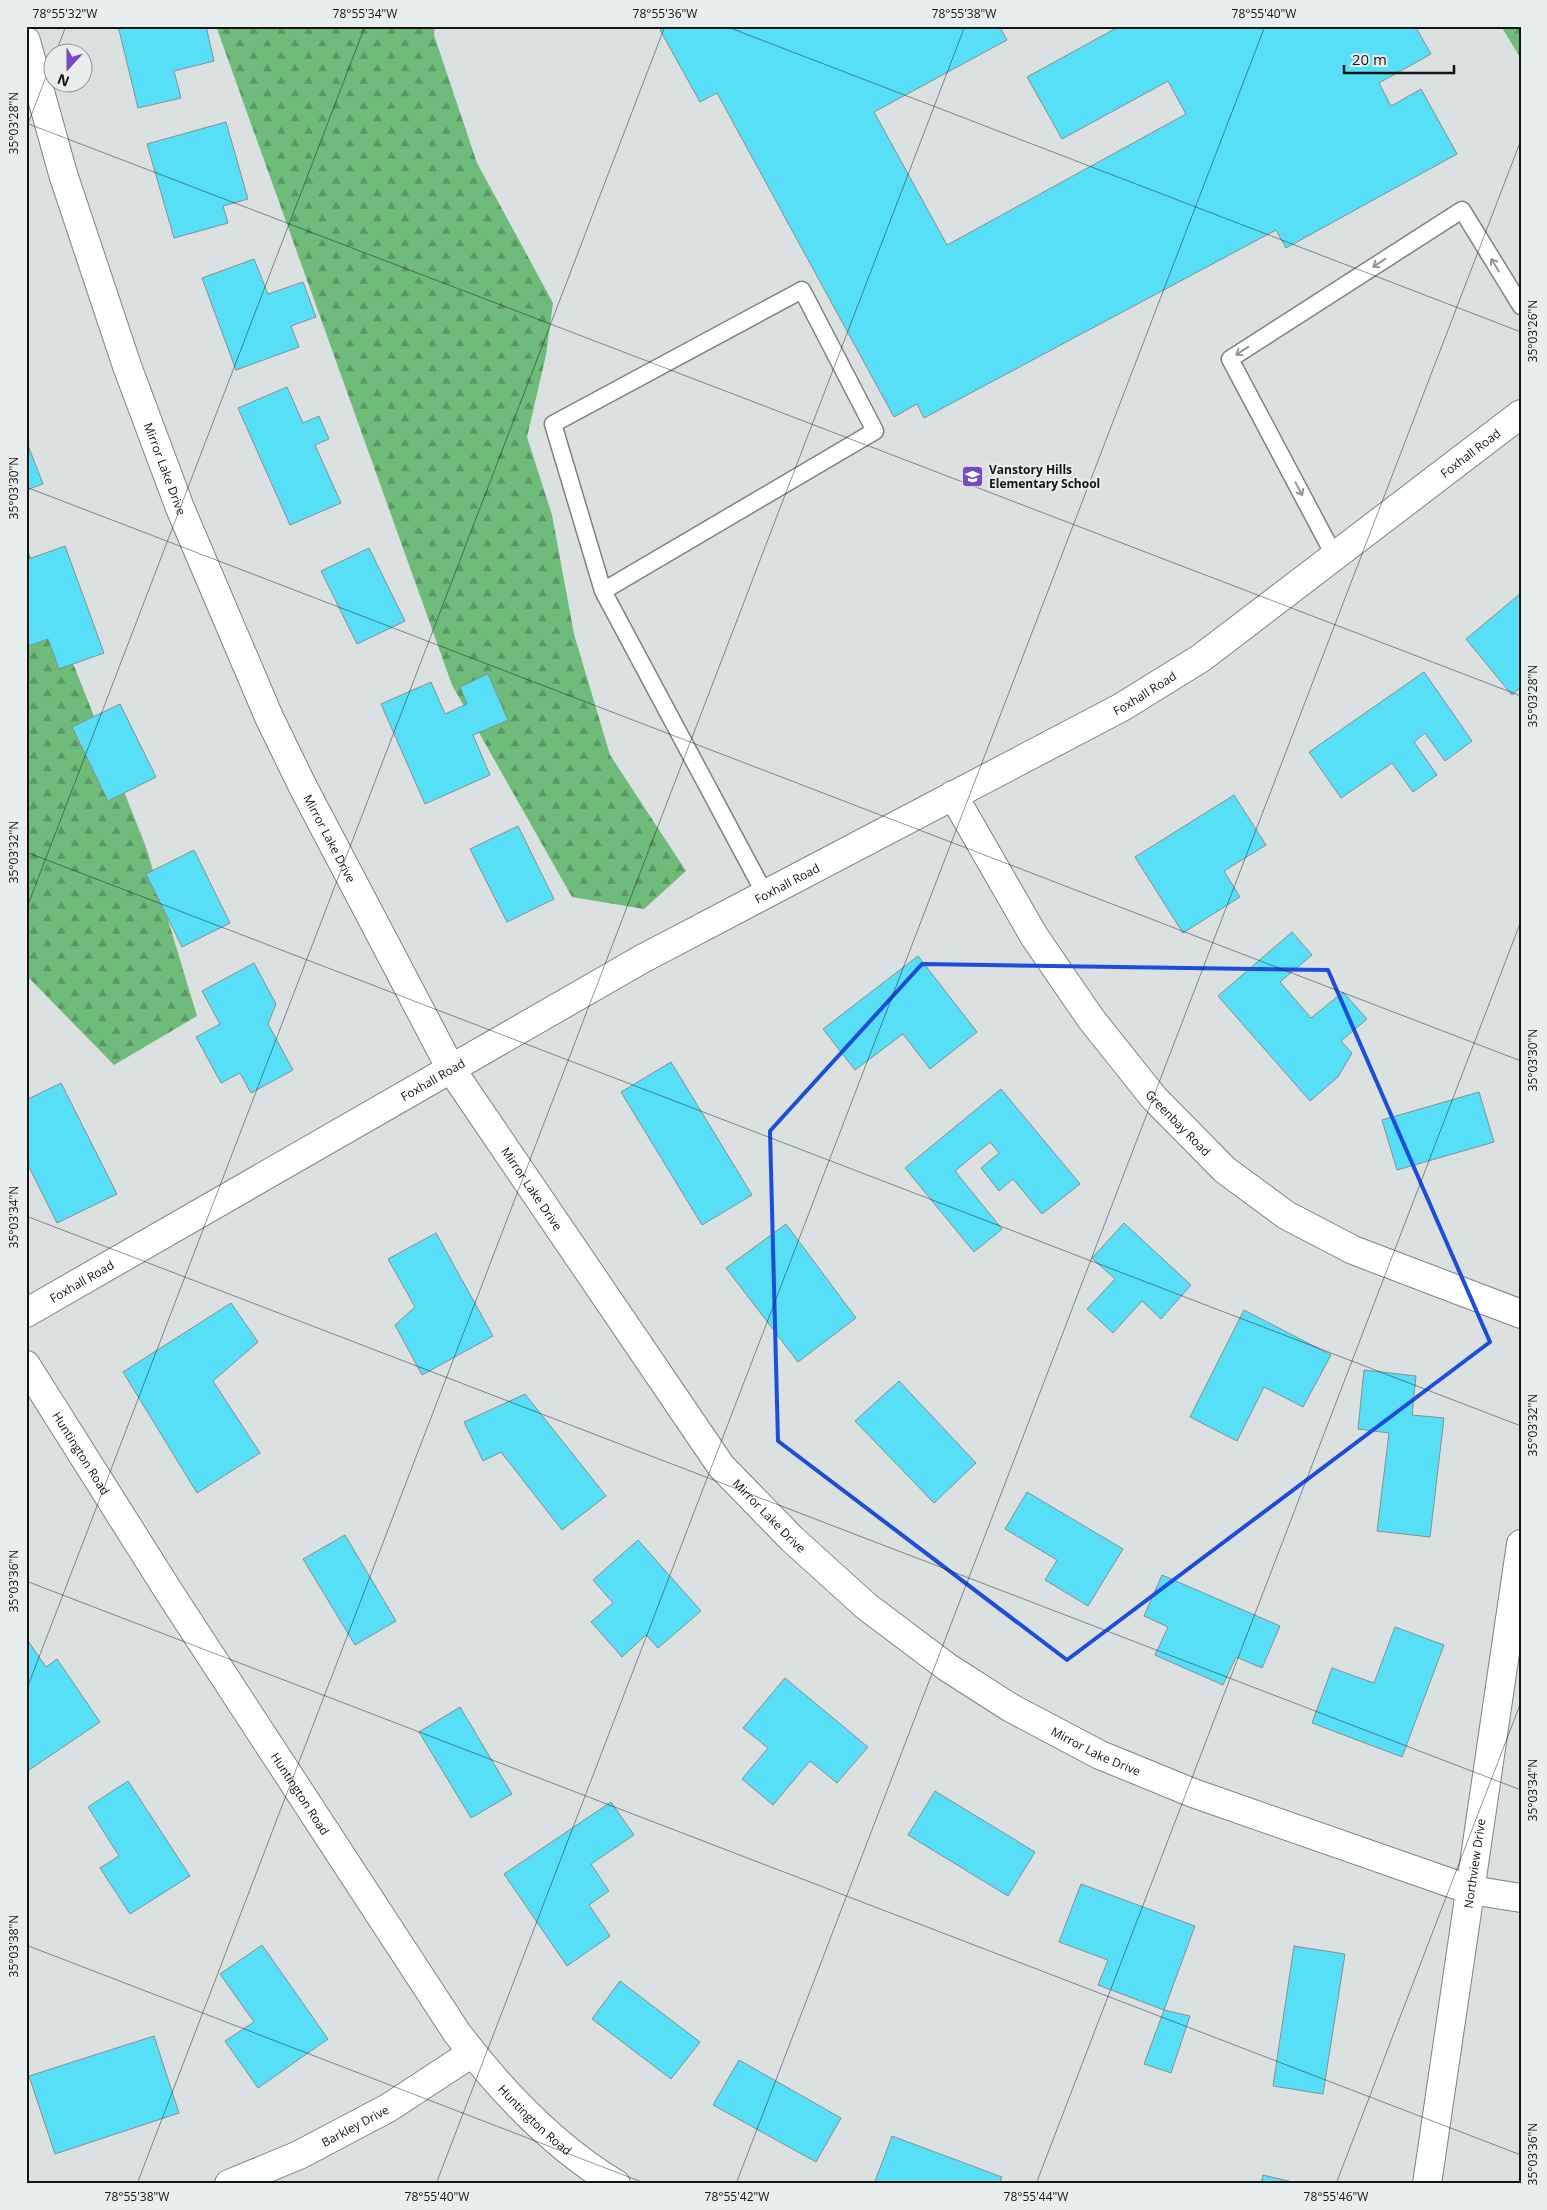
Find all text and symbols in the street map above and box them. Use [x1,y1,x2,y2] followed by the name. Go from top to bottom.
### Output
[33,5,97,22] text: 78°55'32"W
[333,5,397,22] text: 78°55'34"W
[633,5,697,22] text: 78°55'36"W
[932,5,996,22] text: 78°55'38"W
[1232,5,1296,22] text: 78°55'40"W
[42,42,92,92] north arrow
[1344,42,1454,74] scale bar
[1352,49,1387,69] text: 20 m
[54,70,72,92] text: N
[5,92,22,154] text: 35°03'28"N
[1372,258,1386,268] one-way arrow
[1490,258,1500,272] one-way arrow
[1524,300,1541,362] text: 35°03'26"N
[1236,346,1250,356] one-way arrow
[140,420,191,518] street label: Mirror Lake Drive
[1437,424,1504,481] street label: Foxhall Road
[5,457,22,519] text: 35°03'30"N
[989,461,1100,492] place label: Vanstory Hills Elementary School
[961,464,985,488] school or university icon: Vanstory Hills Elementary School
[1294,482,1304,497] one-way arrow
[1524,665,1541,727] text: 35°03'28"N
[1110,667,1179,719] street label: Foxhall Road
[300,791,360,886] street label: Mirror Lake Drive
[5,821,22,883] text: 35°03'32"N
[751,859,822,907] street label: Foxhall Road
[1524,1029,1541,1091] text: 35°03'30"N
[397,1054,468,1105] street label: Foxhall Road
[1142,1086,1215,1159] street label: Greenbay Road
[498,1143,567,1234] street label: Mirror Lake Drive
[5,1186,22,1248] text: 35°03'34"N
[46,1256,117,1306] street label: Foxhall Road
[1524,1394,1541,1456] text: 35°03'32"N
[49,1408,114,1498] street label: Huntington Road
[729,1475,810,1556] street label: Mirror Lake Drive
[5,1550,22,1612] text: 35°03'36"N
[1048,1722,1144,1779] street label: Mirror Lake Drive
[267,1749,334,1838] street label: Huntington Road
[1524,1759,1541,1821] text: 35°03'34"N
[1459,1817,1489,1909] street label: Northview Drive
[5,1915,22,1977] text: 35°03'38"N
[495,2081,576,2159] street label: Huntington Road
[318,2101,392,2150] street label: Barkley Drive
[1524,2123,1541,2185] text: 35°03'36"N
[105,2188,169,2205] text: 78°55'38"W
[405,2188,469,2205] text: 78°55'40"W
[705,2188,769,2205] text: 78°55'42"W
[1004,2188,1068,2205] text: 78°55'44"W
[1304,2188,1368,2205] text: 78°55'46"W

